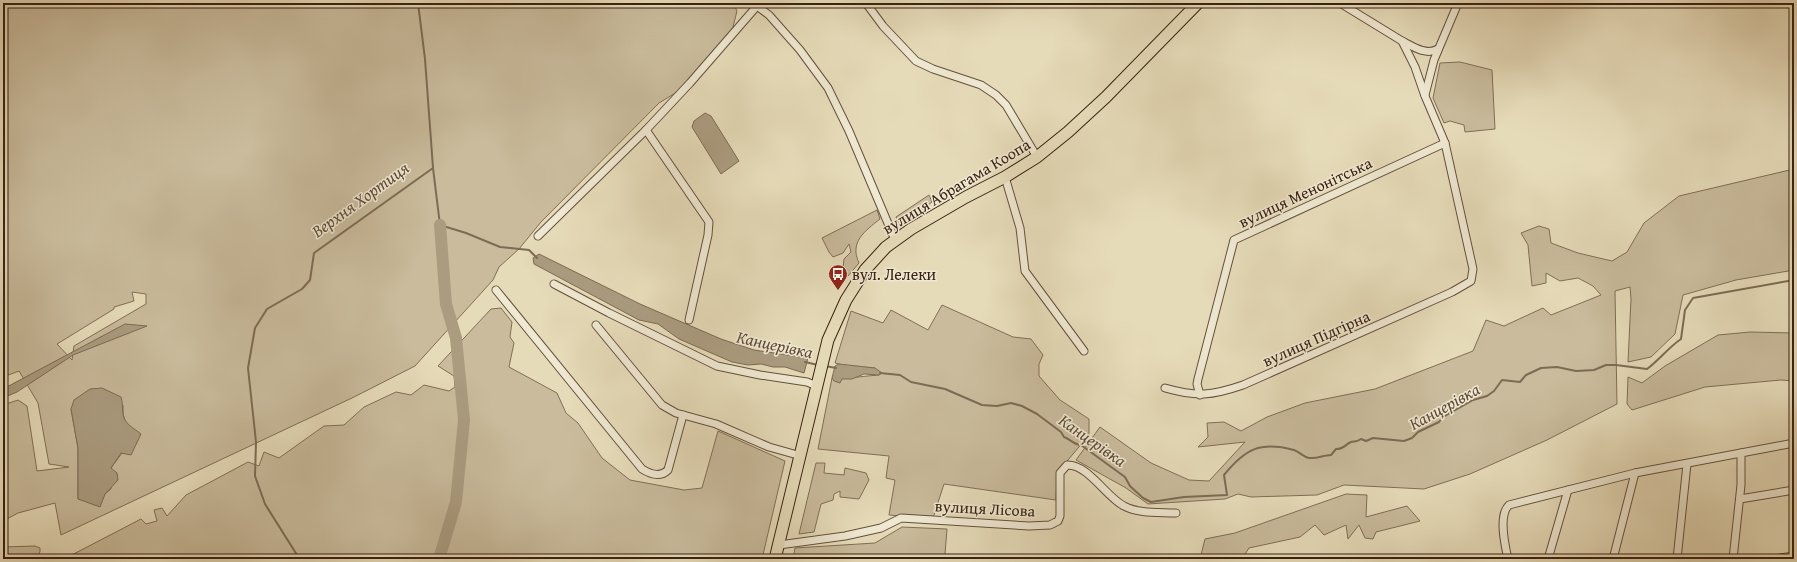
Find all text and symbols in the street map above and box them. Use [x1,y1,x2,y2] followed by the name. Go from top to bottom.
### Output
[877,132,1035,240] street label: вулиця Абрагама Коопа
[1234,150,1376,233] street label: вулиця Менонітська
[305,155,414,243] water label: Верхня Хортиця
[852,262,937,286] place label: вул. Лелеки
[827,263,849,291] bus stop icon: вул. Лелеки
[1258,303,1374,372] street label: вулиця Підгірна
[735,324,816,364] water label: Канцерівка
[1404,376,1484,436] water label: Канцерівка
[1054,408,1132,473] water label: Канцерівка
[934,493,1036,523] street label: вулиця Лісова

